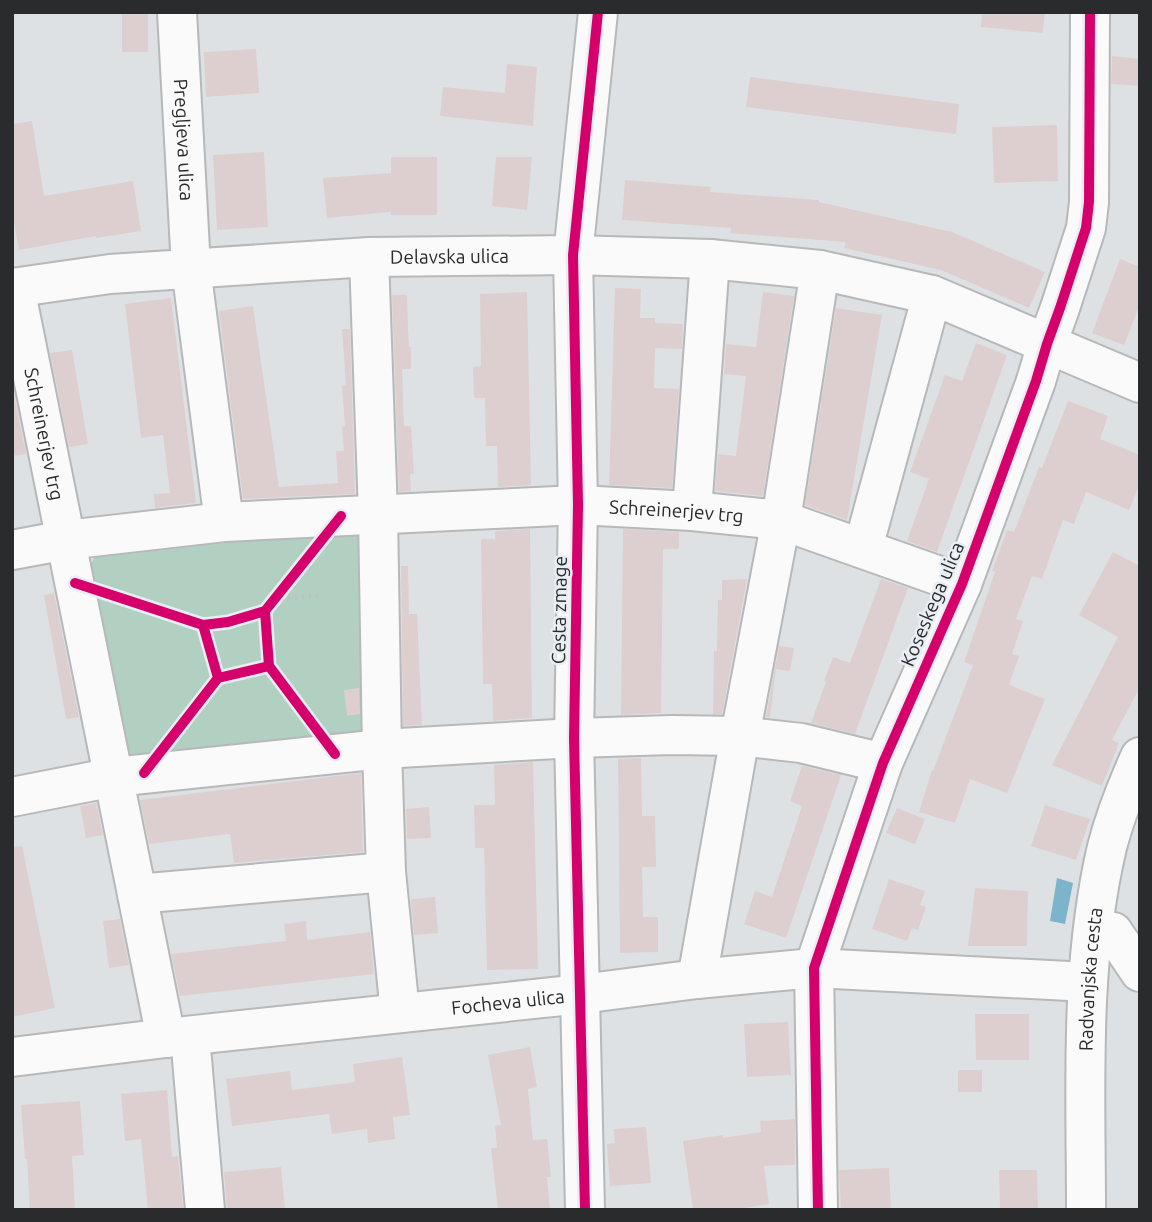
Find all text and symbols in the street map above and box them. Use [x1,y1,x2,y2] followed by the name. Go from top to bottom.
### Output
[170,78,198,202] street label: Pregljeva ulica
[390,245,509,268] street label: Delavska ulica
[20,366,69,502] street label: Schreinerjev trg
[609,496,745,527] street label: Schreinerjev trg
[896,538,968,670] street label: Koseskega ulica
[547,556,571,664] street label: Cesta zmage
[1074,906,1107,1051] street label: Radvanjska cesta
[450,985,566,1019] street label: Focheva ulica

